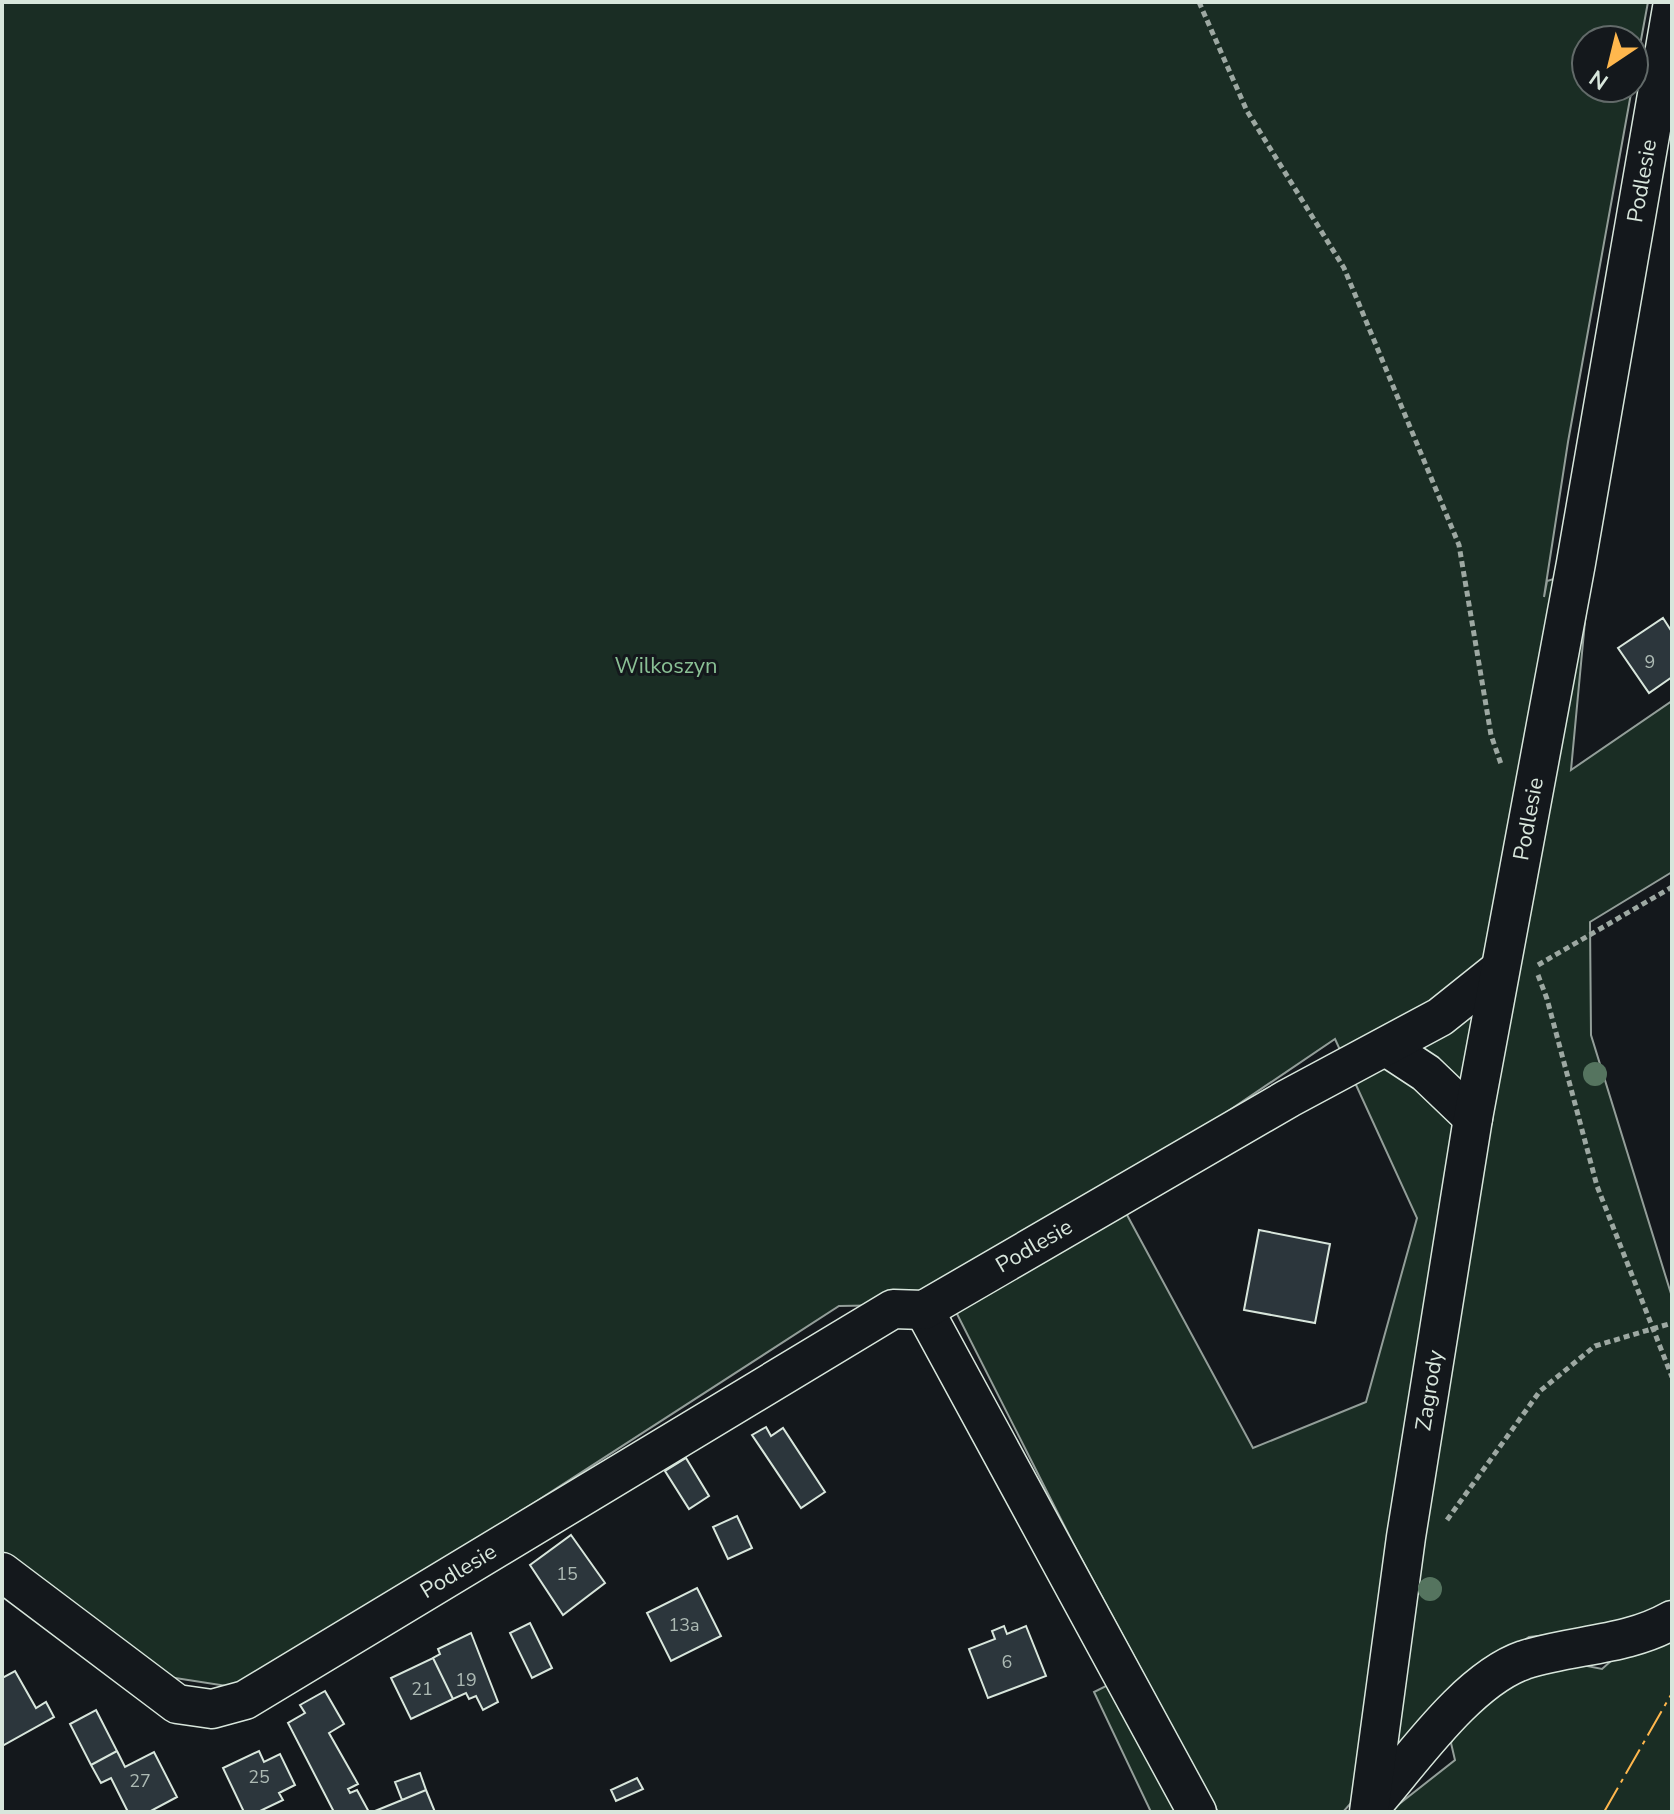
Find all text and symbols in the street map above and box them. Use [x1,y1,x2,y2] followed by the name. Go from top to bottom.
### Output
[1570,24,1650,104] north arrow
[1584,63,1614,97] text: N
[1620,137,1664,225] street label: Podlesie
[1645,650,1655,674] house number: 9
[614,651,718,681] park label: Wilkoszyn
[1506,775,1551,863] street label: Podlesie
[990,1212,1078,1280] street label: Podlesie
[1408,1347,1451,1433] street label: Zagrody
[415,1537,502,1606] street label: Podlesie
[556,1562,578,1586] house number: 15
[668,1613,700,1637] house number: 13a
[1002,1650,1012,1674] house number: 6
[455,1668,477,1692] house number: 19
[411,1677,433,1701] house number: 21
[248,1765,270,1789] house number: 25
[129,1769,151,1793] house number: 27

